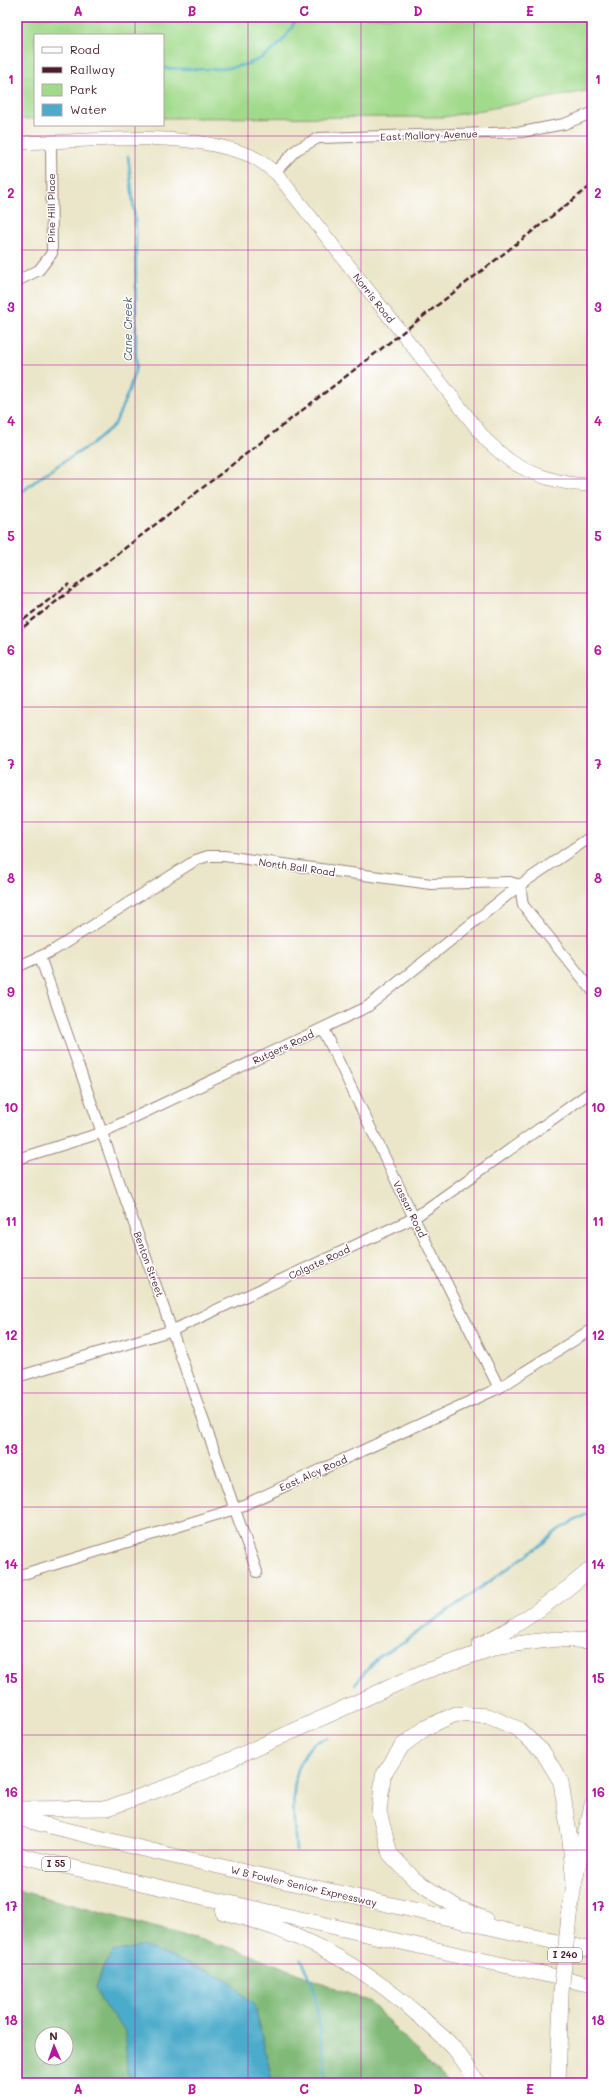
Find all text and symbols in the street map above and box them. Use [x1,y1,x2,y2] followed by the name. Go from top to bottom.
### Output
[73,2,83,19] text: A
[188,2,197,19] text: B
[299,2,309,19] text: C
[413,2,423,19] text: D
[526,2,534,19] text: E
[34,34,164,126] legend
[70,41,100,57] text: Road
[70,61,115,77] text: Railway
[8,70,14,87] text: 1
[595,70,601,87] text: 1
[70,81,97,97] text: Park
[70,101,107,117] text: Water
[380,126,478,144] street label: East Mallory Avenue
[44,173,58,243] street label: Pine Hill Place
[7,184,15,201] text: 2
[594,184,602,201] text: 2
[350,270,398,326] street label: Norris Road
[120,297,135,361] water label: Cane Creek
[7,298,15,315] text: 3
[594,298,602,315] text: 3
[7,412,15,429] text: 4
[594,412,602,429] text: 4
[7,527,15,544] text: 5
[594,527,602,544] text: 5
[7,641,15,658] text: 6
[594,641,602,658] text: 6
[7,755,15,772] text: 7
[594,755,602,772] text: 7
[258,855,336,879] street label: North Ball Road
[7,869,15,886] text: 8
[594,869,602,886] text: 8
[7,983,15,1000] text: 9
[594,983,602,1000] text: 9
[250,1027,316,1067] street label: Rutgers Road
[4,1098,18,1115] text: 10
[591,1098,605,1115] text: 10
[390,1178,430,1240] street label: Vassar Road
[5,1212,17,1229] text: 11
[592,1212,604,1229] text: 11
[131,1229,167,1299] street label: Benton Street
[286,1242,352,1282] street label: Colgate Road
[4,1326,18,1343] text: 12
[591,1326,605,1343] text: 12
[4,1440,18,1457] text: 13
[591,1440,605,1457] text: 13
[277,1452,349,1494] street label: East Alcy Road
[4,1555,18,1572] text: 14
[591,1555,605,1572] text: 14
[4,1669,18,1686] text: 15
[591,1669,605,1686] text: 15
[4,1783,18,1800] text: 16
[591,1783,605,1800] text: 16
[42,1857,70,1871] road number: I 55
[230,1862,378,1910] street label: W B Fowler Senior Expressway
[4,1897,18,1914] text: 17
[591,1897,605,1914] text: 17
[548,1948,582,1962] road number: I 240
[4,2011,18,2028] text: 18
[591,2011,605,2028] text: 18
[34,2026,74,2066] north arrow
[49,2028,58,2043] text: N
[73,2080,83,2097] text: A
[188,2080,197,2097] text: B
[299,2080,309,2097] text: C
[413,2080,423,2097] text: D
[526,2080,534,2097] text: E

